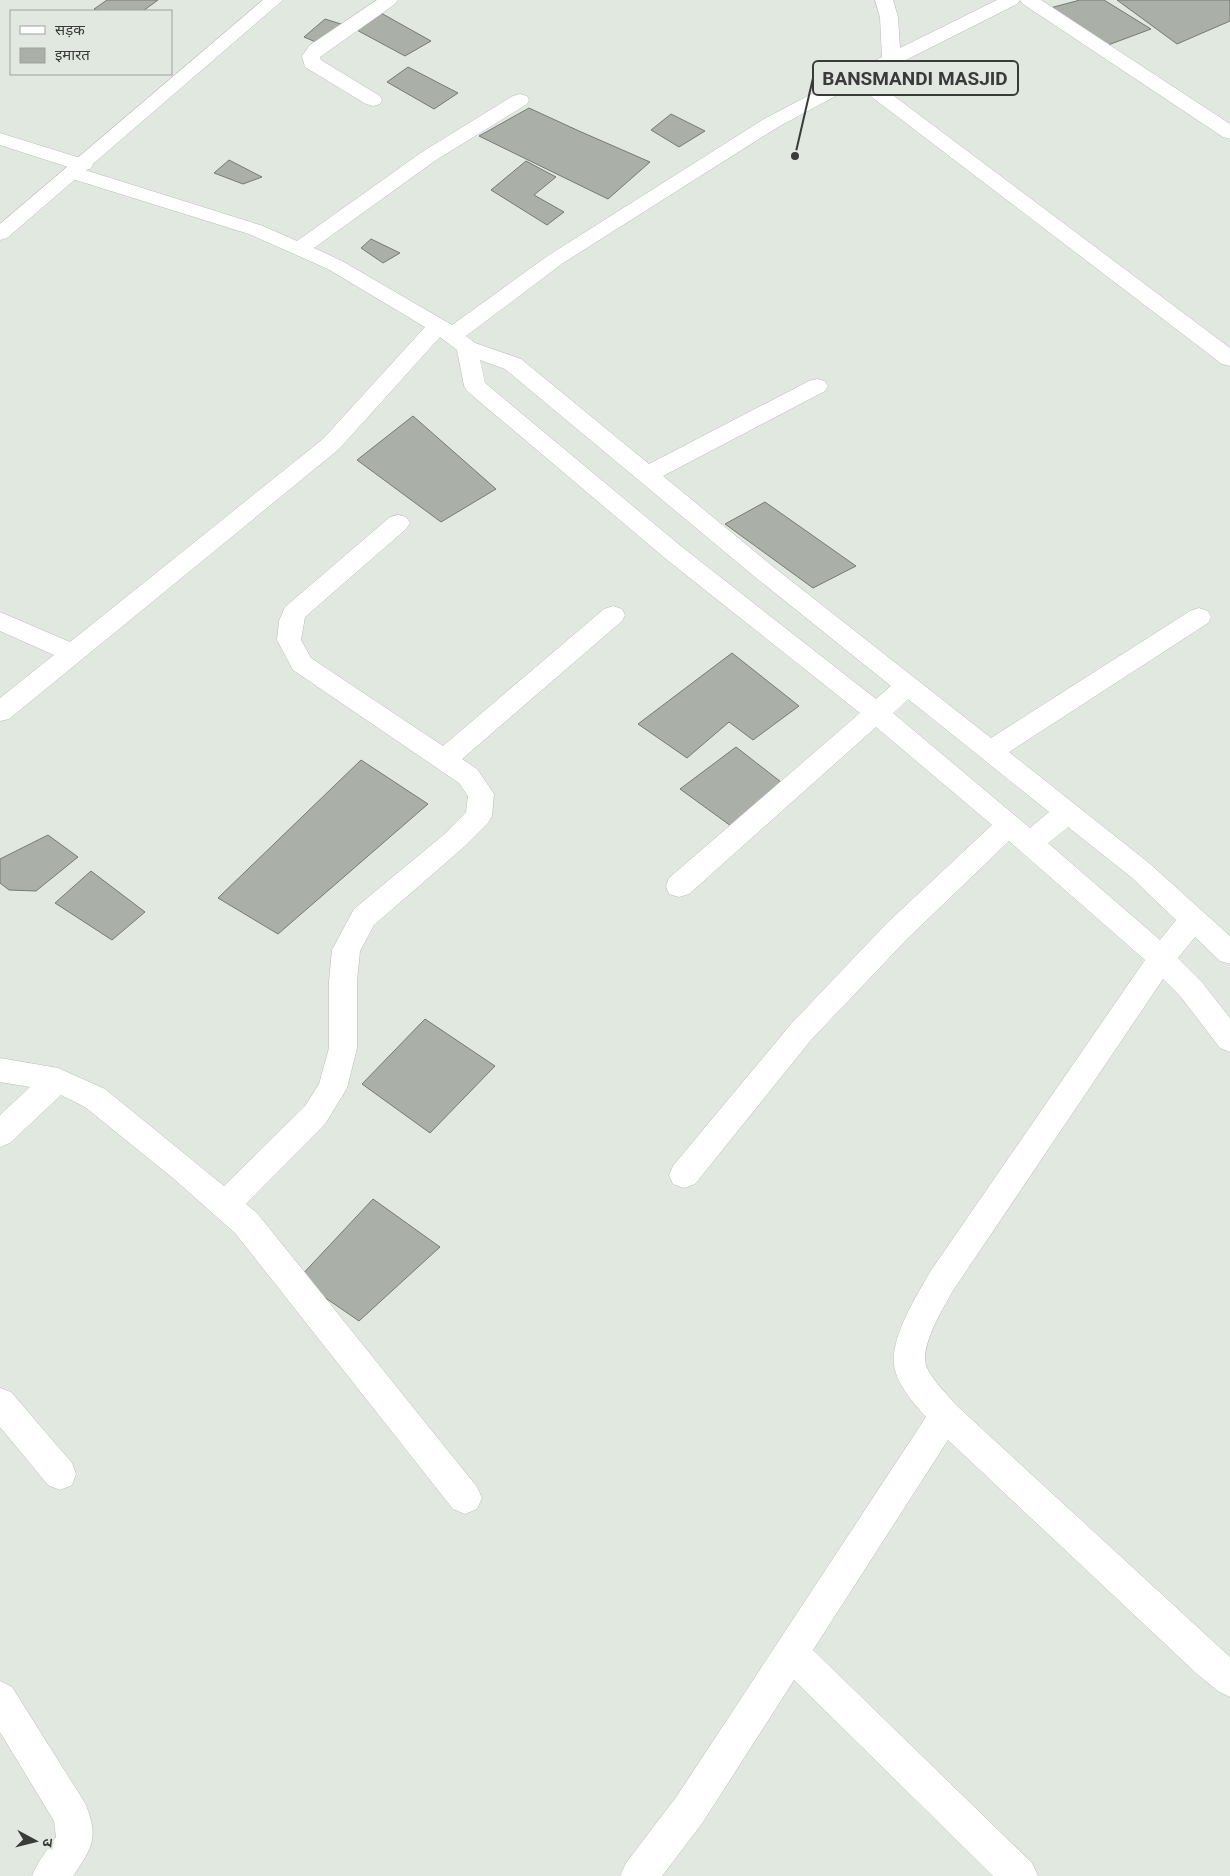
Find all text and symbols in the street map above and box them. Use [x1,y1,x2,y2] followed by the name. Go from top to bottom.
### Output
[10,10,172,75] legend
[55,21,85,39] text: सड़क
[55,46,90,64] text: इमारत
[813,61,1018,95] callout: BANSMANDI MASJID
[822,67,1008,90] text: BANSMANDI MASJID
[10,1816,60,1866] north arrow
[39,1838,56,1848] text: उ

